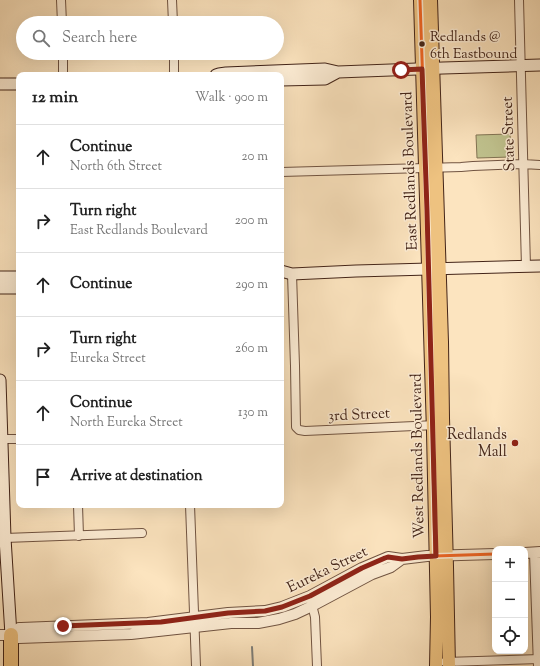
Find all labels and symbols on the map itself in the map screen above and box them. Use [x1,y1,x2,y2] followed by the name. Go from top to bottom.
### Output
[430,28,517,65] place label: Redlands @ 6th Eastbound
[417,39,427,49] marker: Redlands @ 6th Eastbound
[392,61,410,79] route start
[397,91,424,251] street label: East Redlands Boulevard
[498,96,521,172] street label: State Street
[407,373,430,539] street label: West Redlands Boulevard
[328,403,391,428] street label: 3rd Street
[447,425,507,463] place label: Redlands Mall
[510,438,520,448] marker: Redlands Mall
[284,542,371,599] street label: Eureka Street
[54,617,72,635] route end

